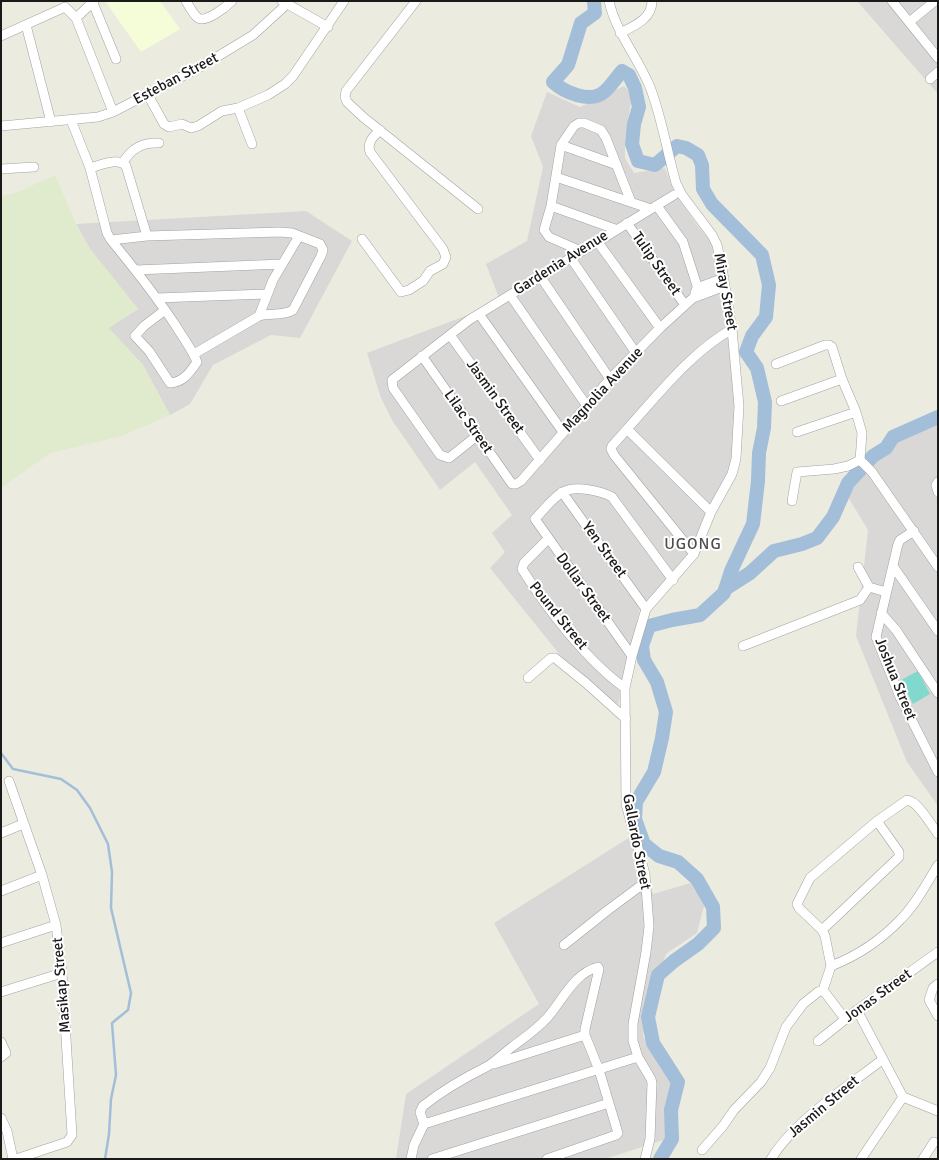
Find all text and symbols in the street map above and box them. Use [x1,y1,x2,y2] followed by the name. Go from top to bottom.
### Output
[130,49,222,109] street label: Esteban Street
[510,227,612,299] street label: Gardenia Avenue
[628,229,684,299] street label: Tulip Street
[709,252,741,332] street label: Miray Street
[559,344,647,436] street label: Magnolia Avenue
[462,356,528,438] street label: Jasmin Street
[440,387,496,457] street label: Lilac Street
[578,519,630,581] street label: Yen Street
[664,535,722,555] district label: UGONG
[552,550,614,626] street label: Dollar Street
[525,578,591,654] street label: Pound Street
[870,635,920,723] street label: Joshua Street
[618,793,654,891] street label: Gallardo Street
[49,936,75,1034] street label: Masikap Street
[841,965,915,1027] street label: Jonas Street
[785,1072,863,1142] street label: Jasmin Street

